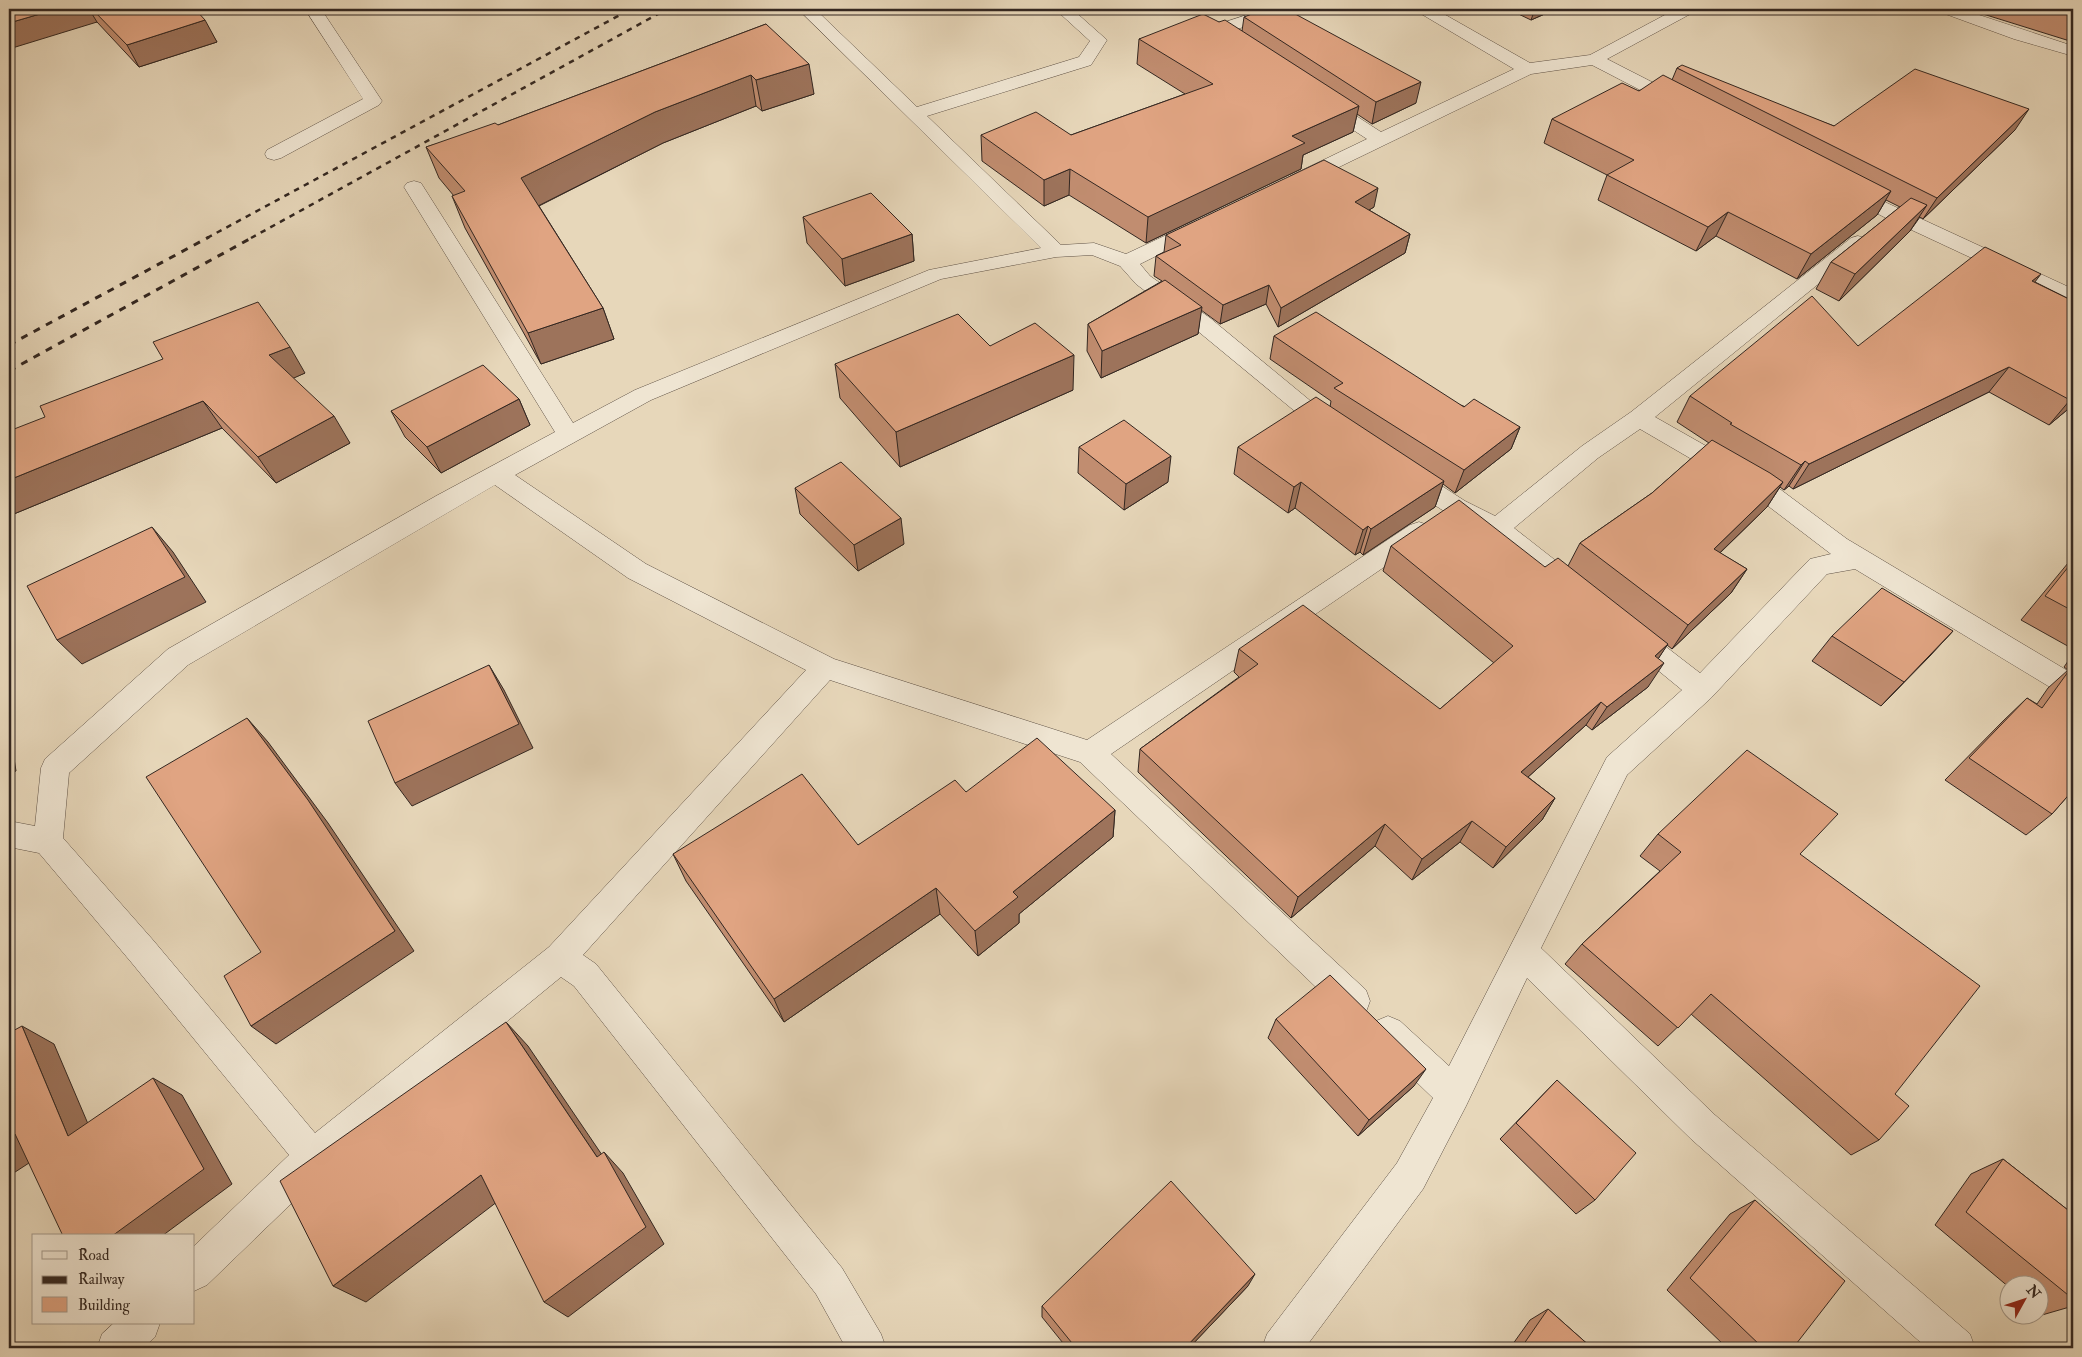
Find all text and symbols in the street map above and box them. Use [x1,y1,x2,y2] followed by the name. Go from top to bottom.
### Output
[32,1234,195,1324] legend
[78,1246,110,1265] text: Road
[78,1270,125,1289] text: Railway
[2000,1274,2050,1324] north arrow
[2022,1281,2044,1303] text: N
[78,1296,130,1315] text: Building

